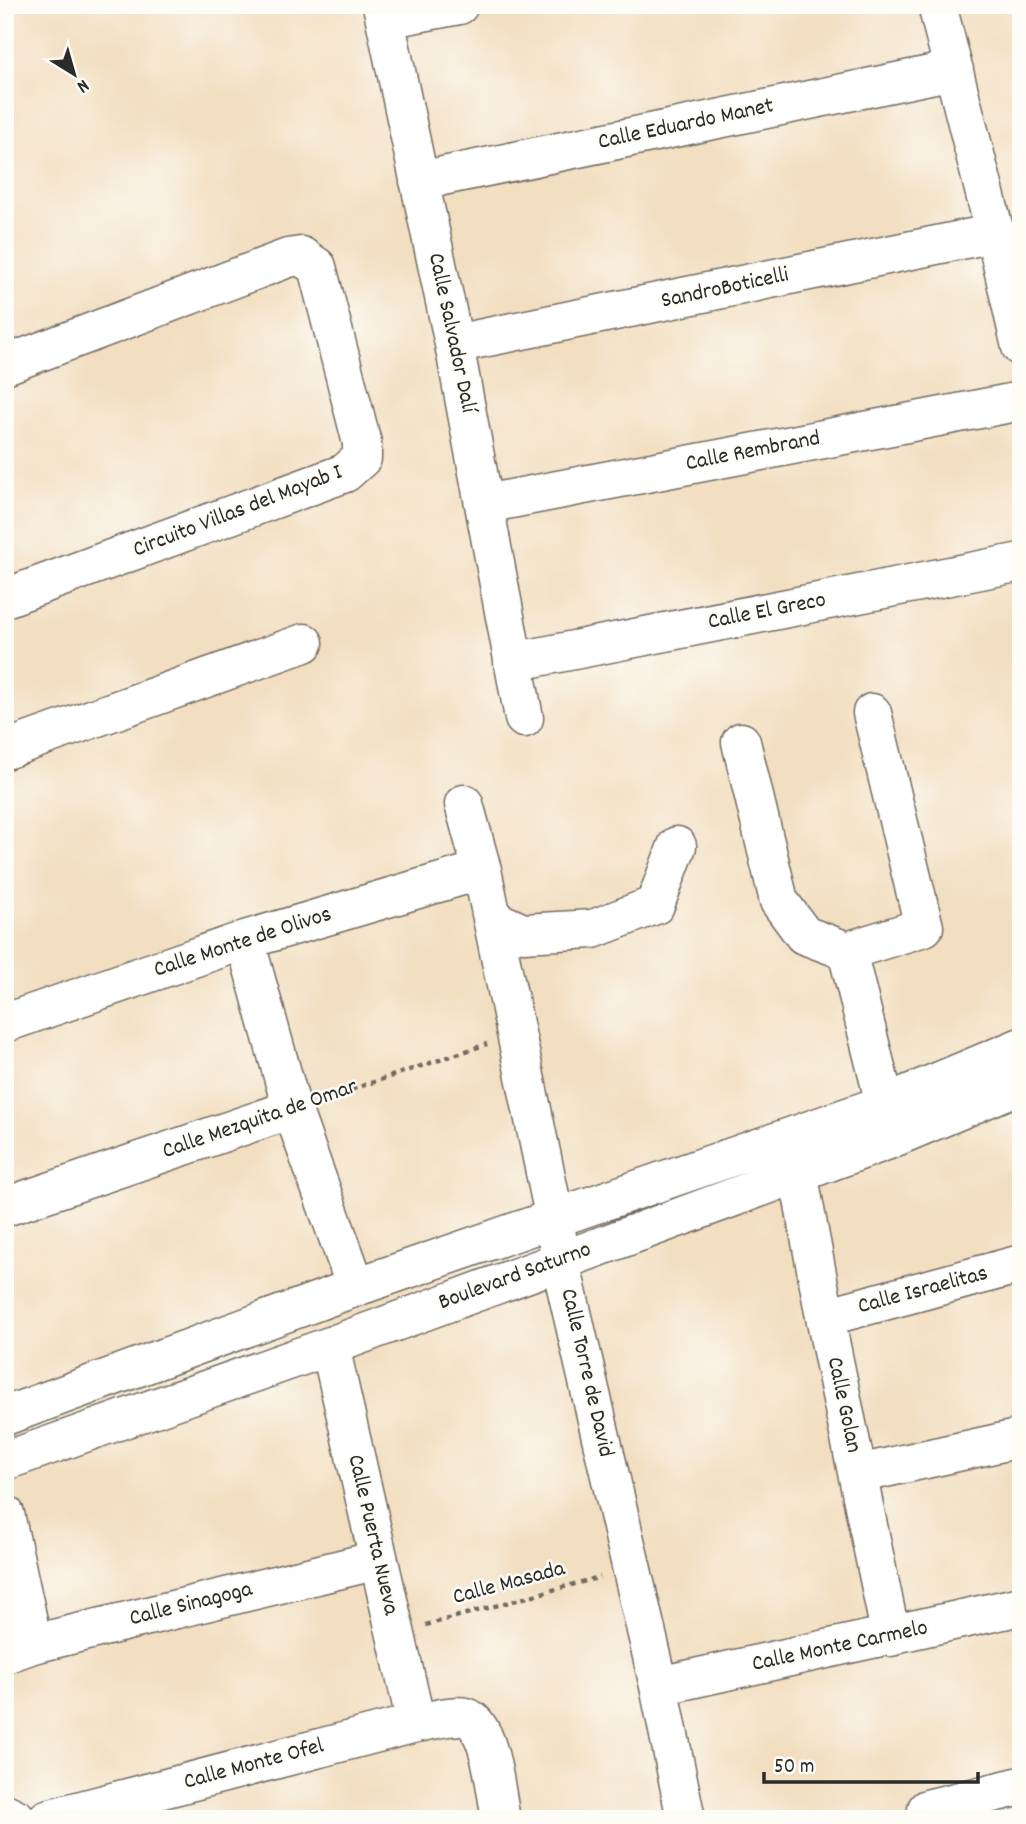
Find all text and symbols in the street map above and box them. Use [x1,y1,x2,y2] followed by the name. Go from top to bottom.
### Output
[38,38,108,108] north arrow
[70,71,94,98] text: N
[595,90,777,160] street label: Calle Eduardo Manet
[418,250,484,418] street label: Calle Salvador Dalí
[658,259,792,319] street label: SandroBoticelli
[683,423,823,481] street label: Calle Rembrand
[129,457,347,567] street label: Circuito Villas del Mayab I
[705,584,829,640] street label: Calle El Greco
[150,899,336,987] street label: Calle Monte de Olivos
[158,1071,362,1169] street label: Calle Mezquita de Omar
[434,1234,596,1320] street label: Boulevard Saturno
[854,1258,992,1324] street label: Calle Israelitas
[551,1286,621,1460] street label: Calle Torre de David
[817,1354,869,1456] street label: Calle Golan
[337,1451,407,1620] street label: Calle Puerta Nueva
[449,1553,570,1615] street label: Calle Masada
[126,1574,257,1636] street label: Calle Sinagoga
[749,1612,931,1682] street label: Calle Monte Carmelo
[180,1730,328,1800] street label: Calle Monte Ofel
[764,1740,977,1784] scale bar
[774,1753,814,1783] text: 50 m

